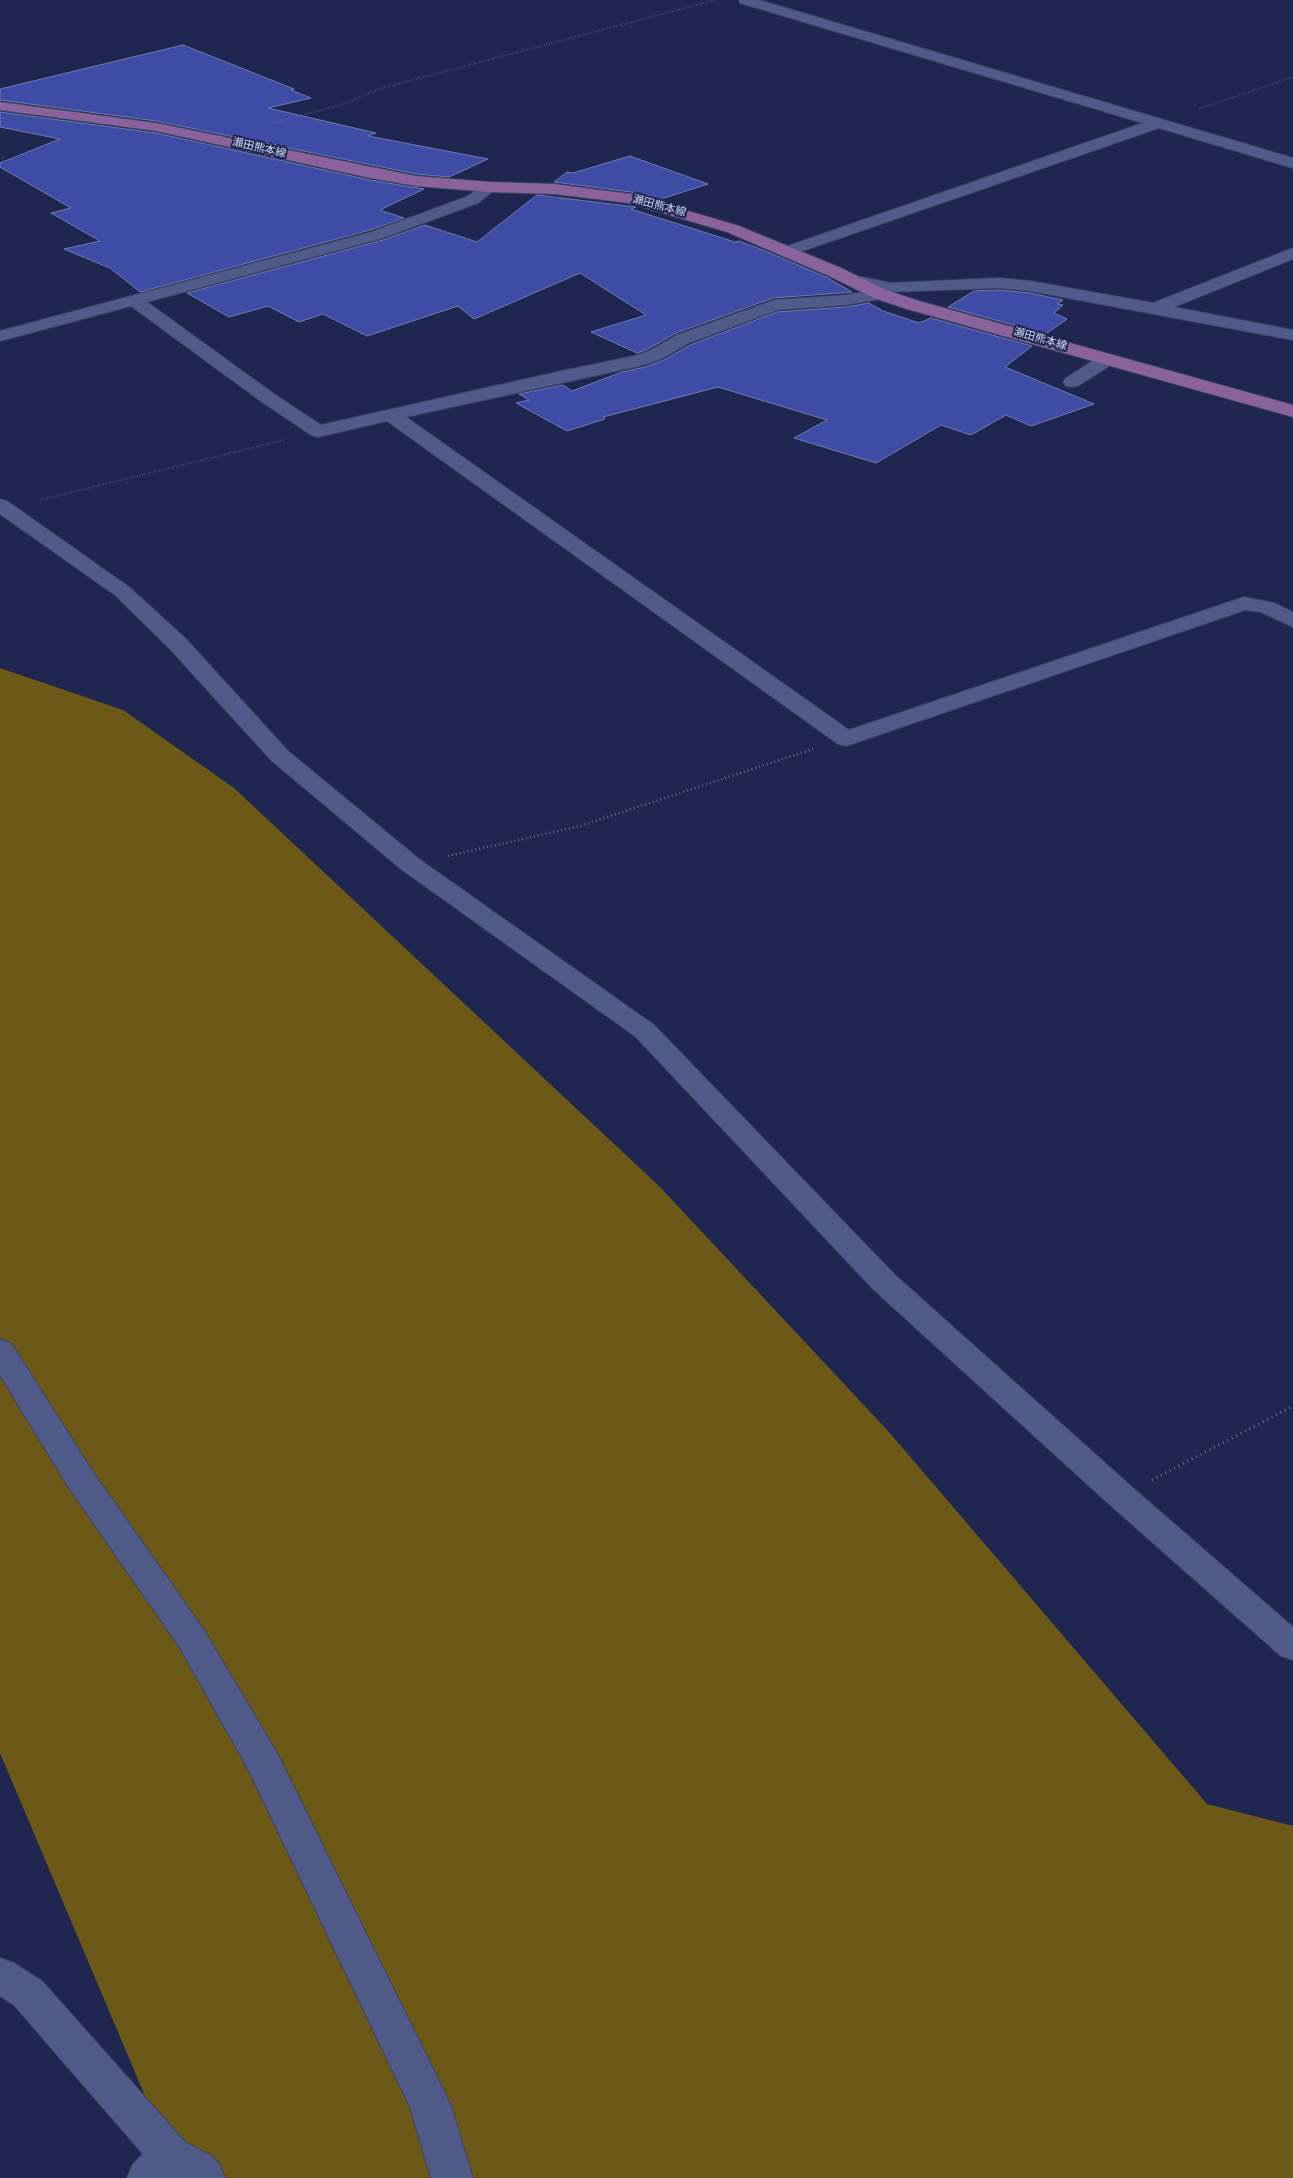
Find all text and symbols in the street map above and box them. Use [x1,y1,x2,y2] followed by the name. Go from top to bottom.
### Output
[231,136,287,162] street label: 瀬田熊本線
[631,194,687,220] street label: 瀬田熊本線
[1012,326,1068,354] street label: 瀬田熊本線

